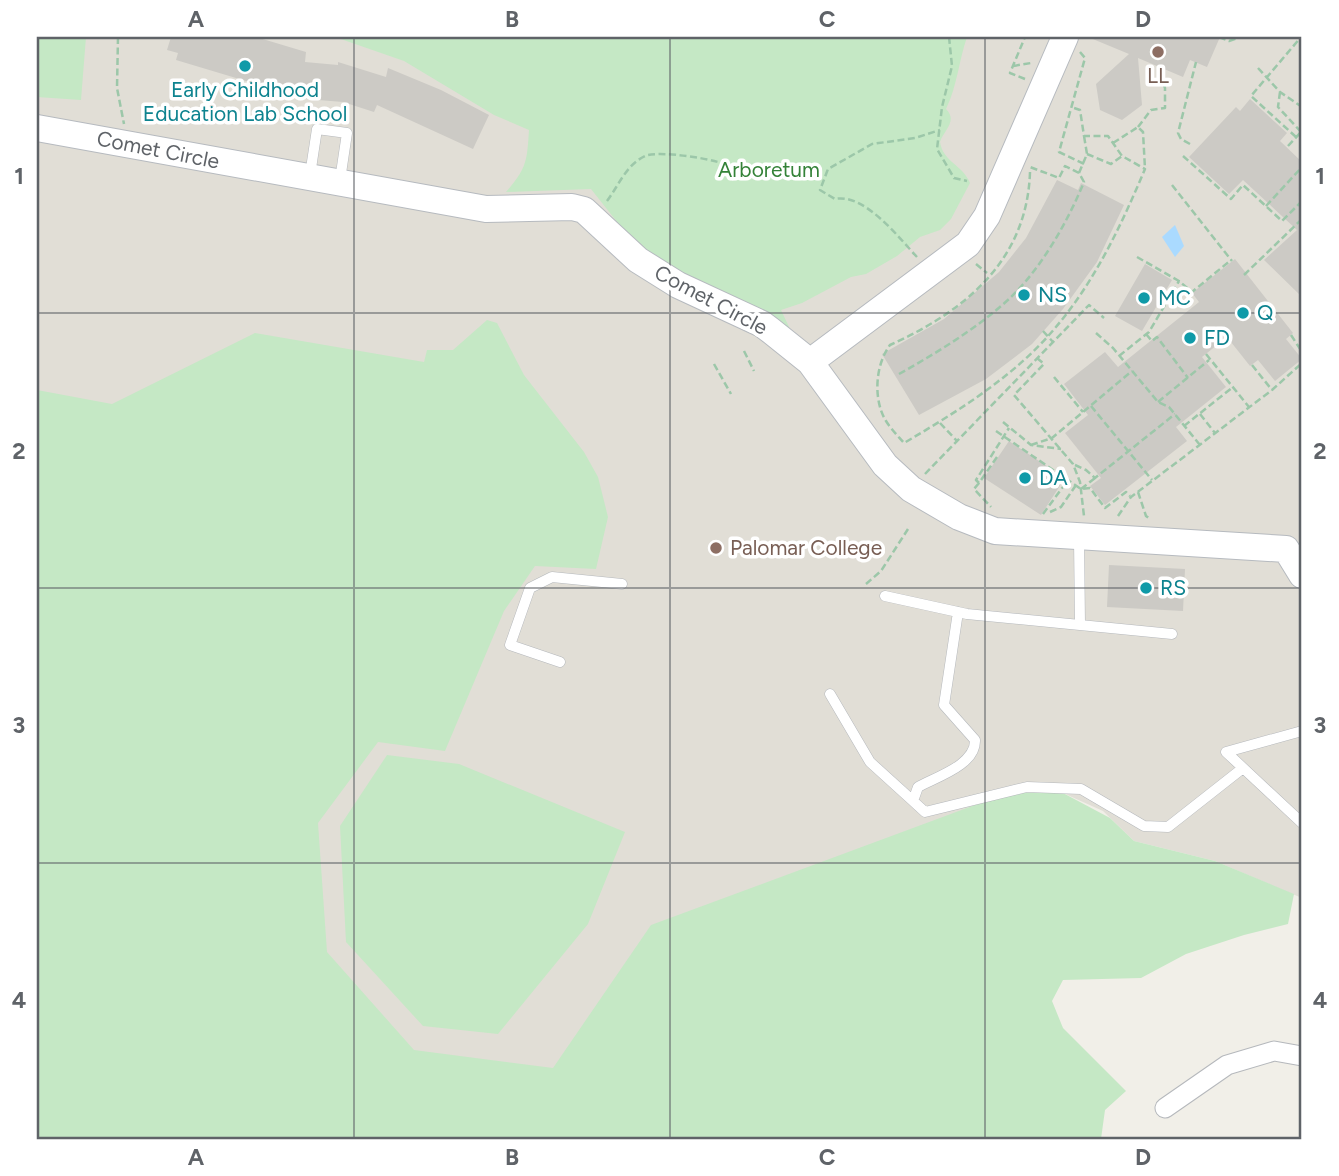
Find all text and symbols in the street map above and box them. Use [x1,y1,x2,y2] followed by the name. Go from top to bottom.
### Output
[188,5,205,33] text: A
[505,5,519,33] text: B
[819,5,836,33] text: C
[1135,5,1151,33] text: D
[1150,44,1166,60] marker: LL
[237,58,253,74] marker: Early Childhood Education Lab School
[1147,63,1169,88] place label: LL
[143,77,347,126] place label: Early Childhood Education Lab School
[95,125,222,174] street label: Comet Circle
[718,157,820,182] park label: Arboretum
[14,162,24,190] text: 1
[1315,162,1325,190] text: 1
[650,259,772,340] street label: Comet Circle
[1038,282,1067,307] place label: NS
[1158,285,1191,310] place label: MC
[1016,287,1032,303] marker: NS
[1136,290,1152,306] marker: MC
[1257,300,1273,325] place label: Q
[1235,305,1251,321] marker: Q
[1204,325,1230,350] place label: FD
[1182,330,1198,346] marker: FD
[12,437,26,465] text: 2
[1313,437,1327,465] text: 2
[1039,465,1068,490] place label: DA
[1017,470,1033,486] marker: DA
[730,535,882,560] place label: Palomar College
[708,540,724,556] marker: Palomar College
[1160,575,1186,600] place label: RS
[1138,580,1154,596] marker: RS
[13,711,25,739] text: 3
[1314,711,1326,739] text: 3
[12,986,26,1014] text: 4
[1313,986,1327,1014] text: 4
[188,1143,205,1171] text: A
[505,1143,519,1171] text: B
[819,1143,836,1171] text: C
[1135,1143,1151,1171] text: D

